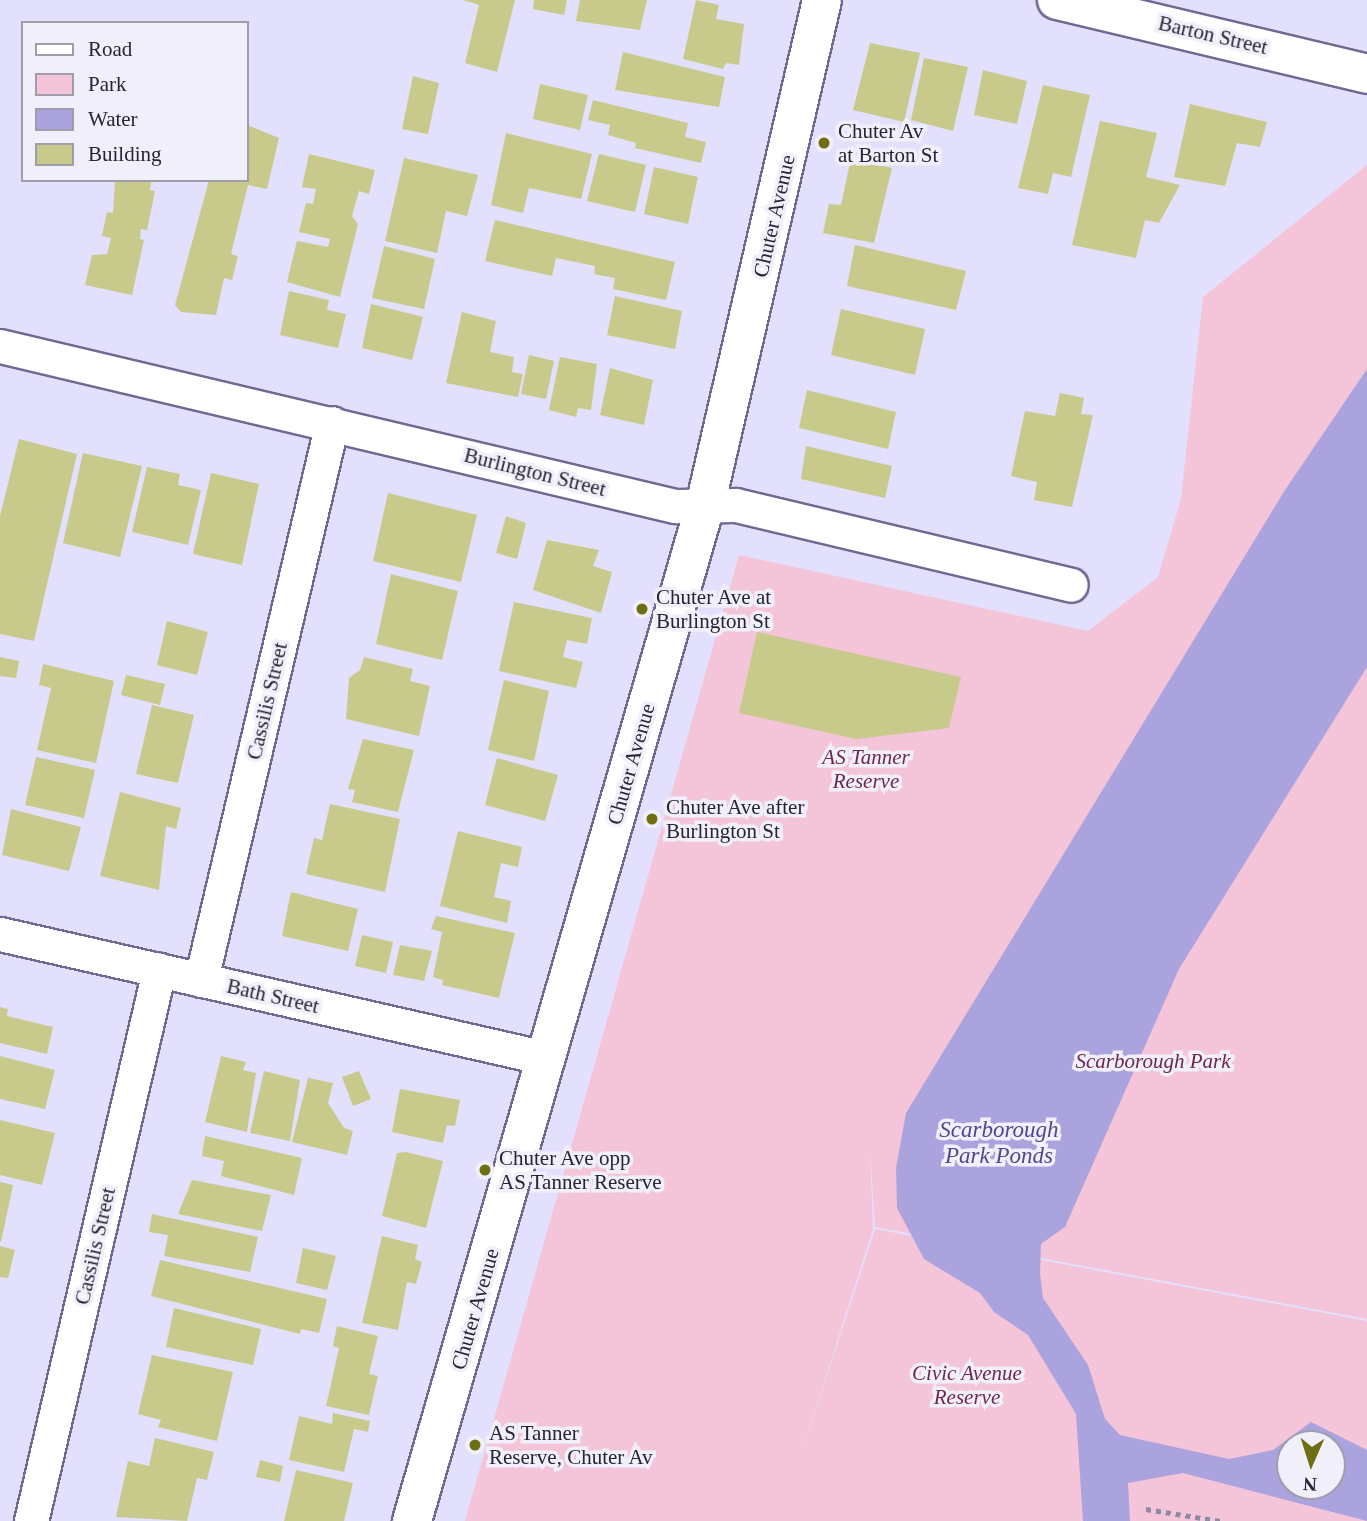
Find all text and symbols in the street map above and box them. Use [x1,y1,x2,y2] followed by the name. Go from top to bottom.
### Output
[1156,10,1270,60] street label: Barton Street
[21,21,248,182] legend
[88,37,132,61] text: Road
[88,72,127,96] text: Park
[88,107,138,131] text: Water
[838,118,938,168] place label: Chuter Av at Barton St
[816,135,832,151] marker: Chuter Av at Barton St
[88,142,162,166] text: Building
[748,152,800,280] street label: Chuter Avenue
[461,442,609,502] street label: Burlington Street
[656,584,772,634] place label: Chuter Ave at Burlington St
[634,601,650,617] marker: Chuter Ave at Burlington St
[241,640,293,762] street label: Cassilis Street
[602,700,660,828] street label: Chuter Avenue
[822,744,910,794] park label: AS Tanner Reserve
[666,794,806,844] place label: Chuter Ave after Burlington St
[644,811,660,827] marker: Chuter Ave after Burlington St
[224,973,322,1019] street label: Bath Street
[1076,1048,1230,1074] park label: Scarborough Park
[939,1116,1059,1170] water label: Scarborough Park Ponds
[499,1145,662,1195] place label: Chuter Ave opp AS Tanner Reserve
[477,1162,493,1178] marker: Chuter Ave opp AS Tanner Reserve
[69,1185,121,1307] street label: Cassilis Street
[446,1245,504,1373] street label: Chuter Avenue
[912,1360,1022,1410] park label: Civic Avenue Reserve
[489,1420,654,1470] place label: AS Tanner Reserve, Chuter Av
[1276,1430,1346,1500] north arrow
[467,1437,483,1453] marker: AS Tanner Reserve, Chuter Av
[1303,1474,1317,1495] text: N

